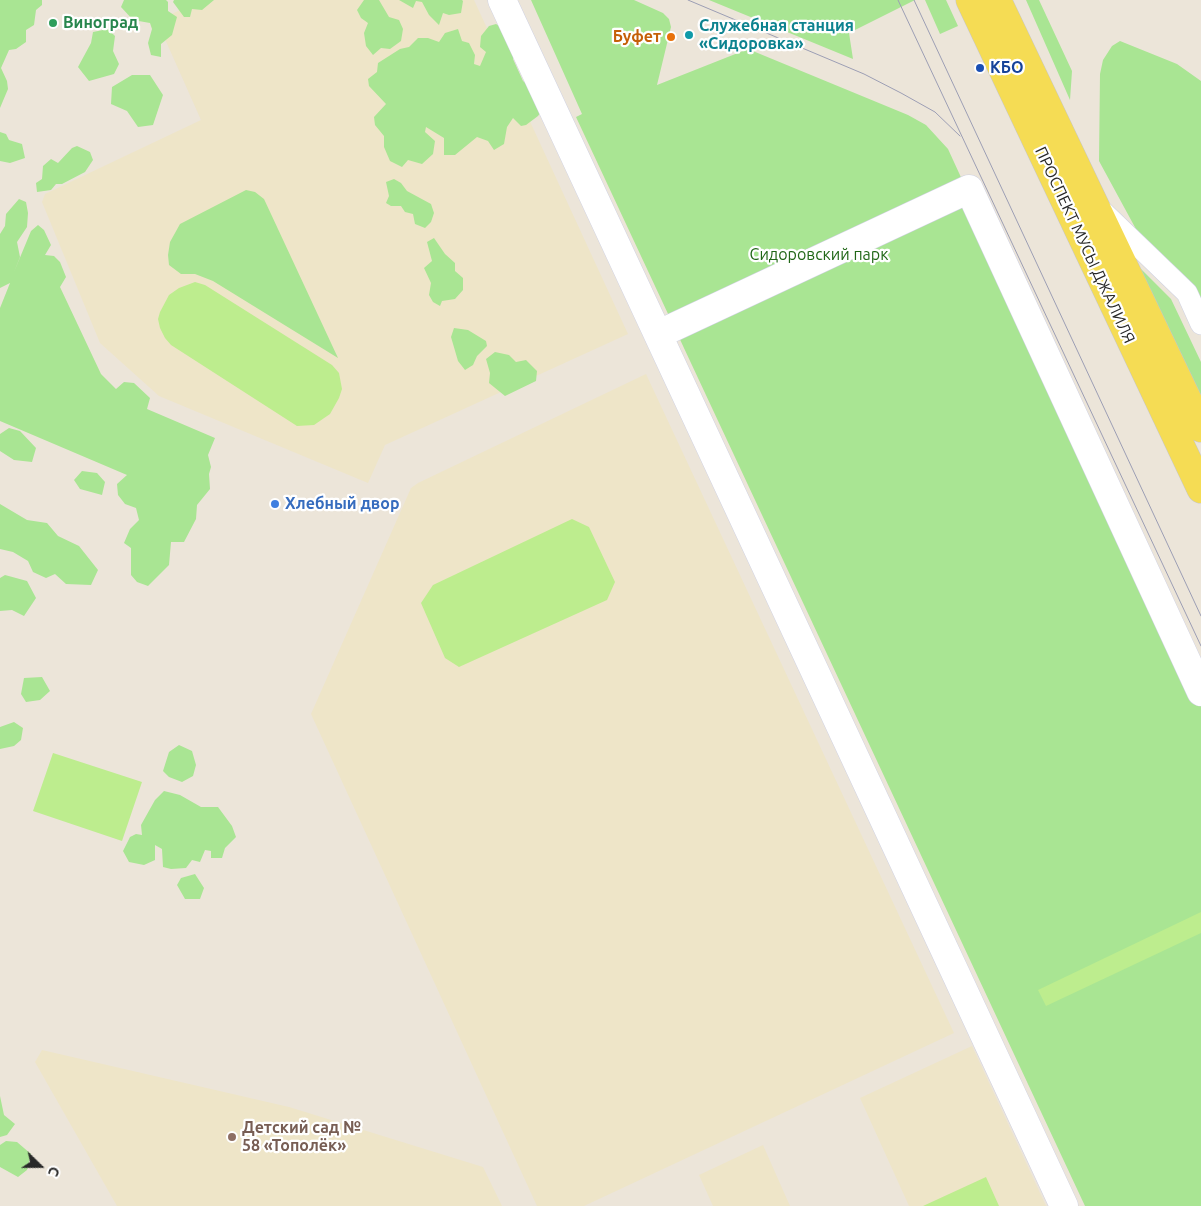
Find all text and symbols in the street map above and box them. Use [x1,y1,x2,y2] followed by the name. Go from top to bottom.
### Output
[63,13,138,33] place label: Виноград
[699,16,854,54] place label: Служебная станция «Сидоровка»
[47,17,59,29] marker: Виноград
[613,27,661,47] place label: Буфет
[683,29,695,41] marker: Служебная станция «Сидоровка»
[665,31,677,43] marker: Буфет
[990,58,1024,78] place label: КБО
[974,62,986,74] marker: КБО
[1031,144,1139,346] street label: ПРОСПЕКТ МУСЫ ДЖАЛИЛЯ
[750,245,888,265] park label: Сидоровский парк
[285,494,399,514] place label: Хлебный двор
[269,498,281,510] marker: Хлебный двор
[242,1118,361,1156] place label: Детский сад № 58 «Тополёк»
[226,1131,238,1143] marker: Детский сад № 58 «Тополёк»
[15,1141,65,1191] north arrow
[45,1164,63,1179] text: С

